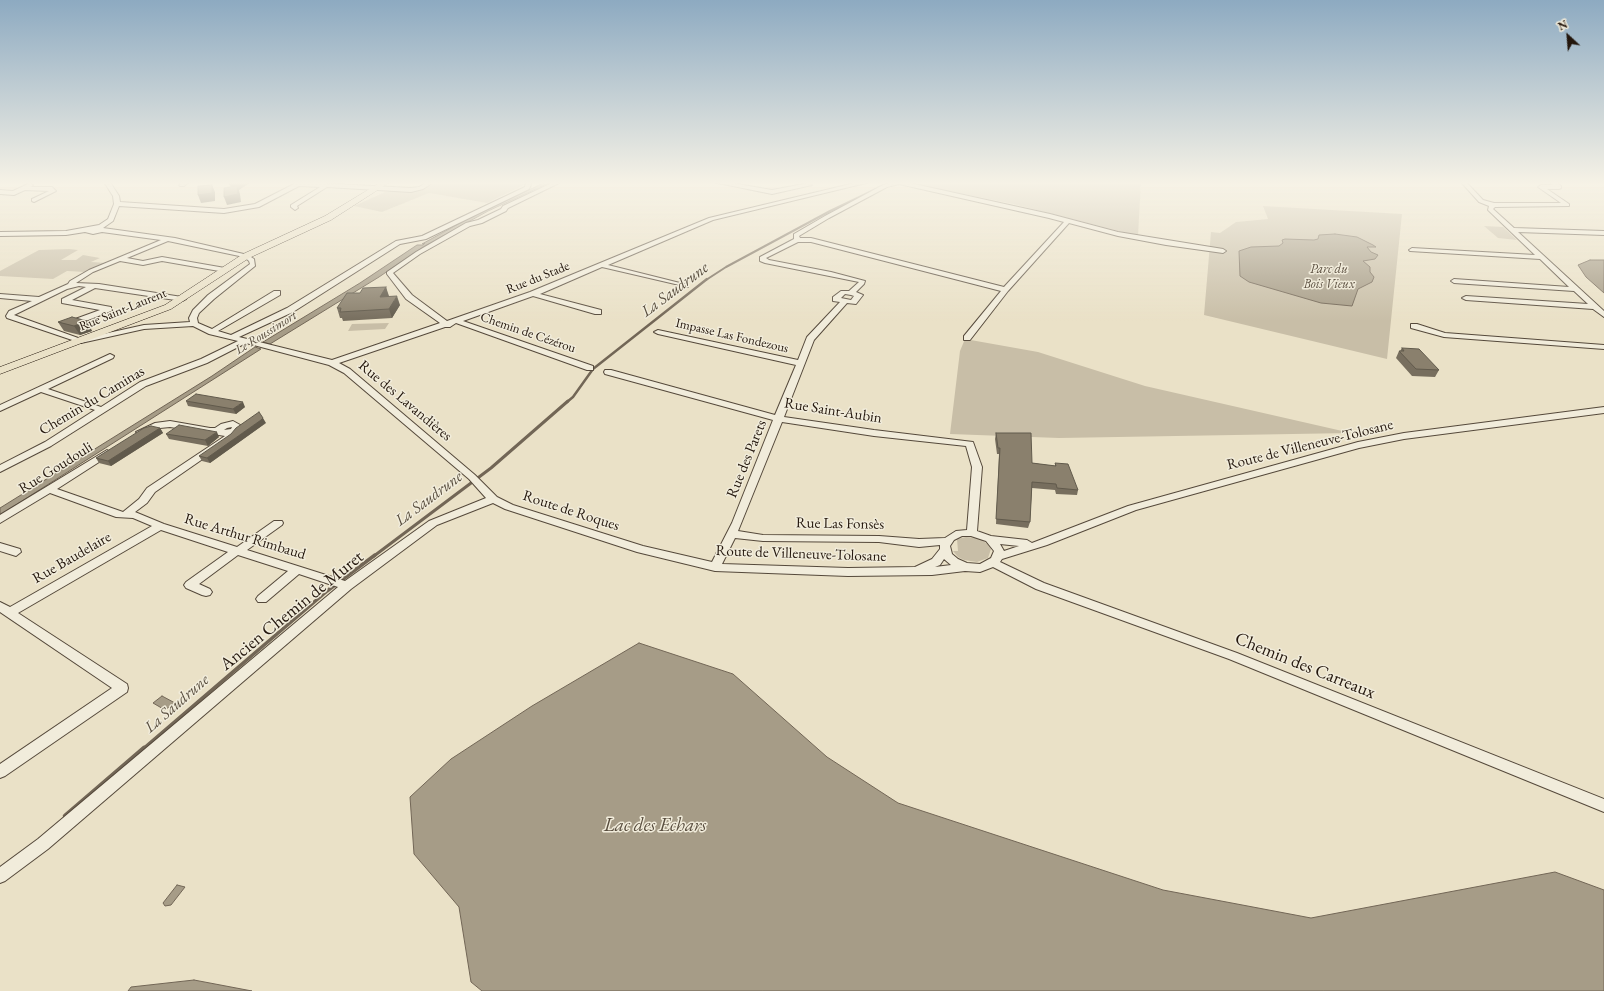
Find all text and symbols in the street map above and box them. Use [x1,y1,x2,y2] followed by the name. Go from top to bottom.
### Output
[1548,16,1588,56] north arrow
[1556,17,1570,33] text: N
[504,258,572,298] street label: Rue du Stade
[638,258,712,322] water label: La Saudrune
[1303,261,1355,292] park label: Parc du Bois Vieux
[77,285,169,335] street label: Rue Saint-Laurent
[232,308,300,358] water label: Le Roussimort
[478,309,578,357] street label: Chemin de Cézérou
[674,315,790,357] street label: Impasse Las Fondezous
[355,357,455,445] street label: Rue des Lavandières
[36,362,148,440] street label: Chemin du Caminas
[783,394,883,428] street label: Rue Saint-Aubin
[1225,416,1395,474] street label: Route de Villeneuve-Tolosane
[723,417,771,501] street label: Rue des Parets
[16,438,96,498] street label: Rue Goudouli
[392,467,466,531] water label: La Saudrune
[520,487,622,535] street label: Route de Roques
[182,510,308,564] street label: Rue Arthur Rimbaud
[796,514,884,534] street label: Rue Las Fonsès
[30,528,114,588] street label: Rue Baudelaire
[715,542,887,566] street label: Route de Villeneuve-Tolosane
[216,546,368,676] street label: Ancien Chemin de Muret
[1232,628,1378,704] street label: Chemin des Carreaux
[141,671,213,737] water label: La Saudrune
[604,815,706,837] water label: Lac des Echars

